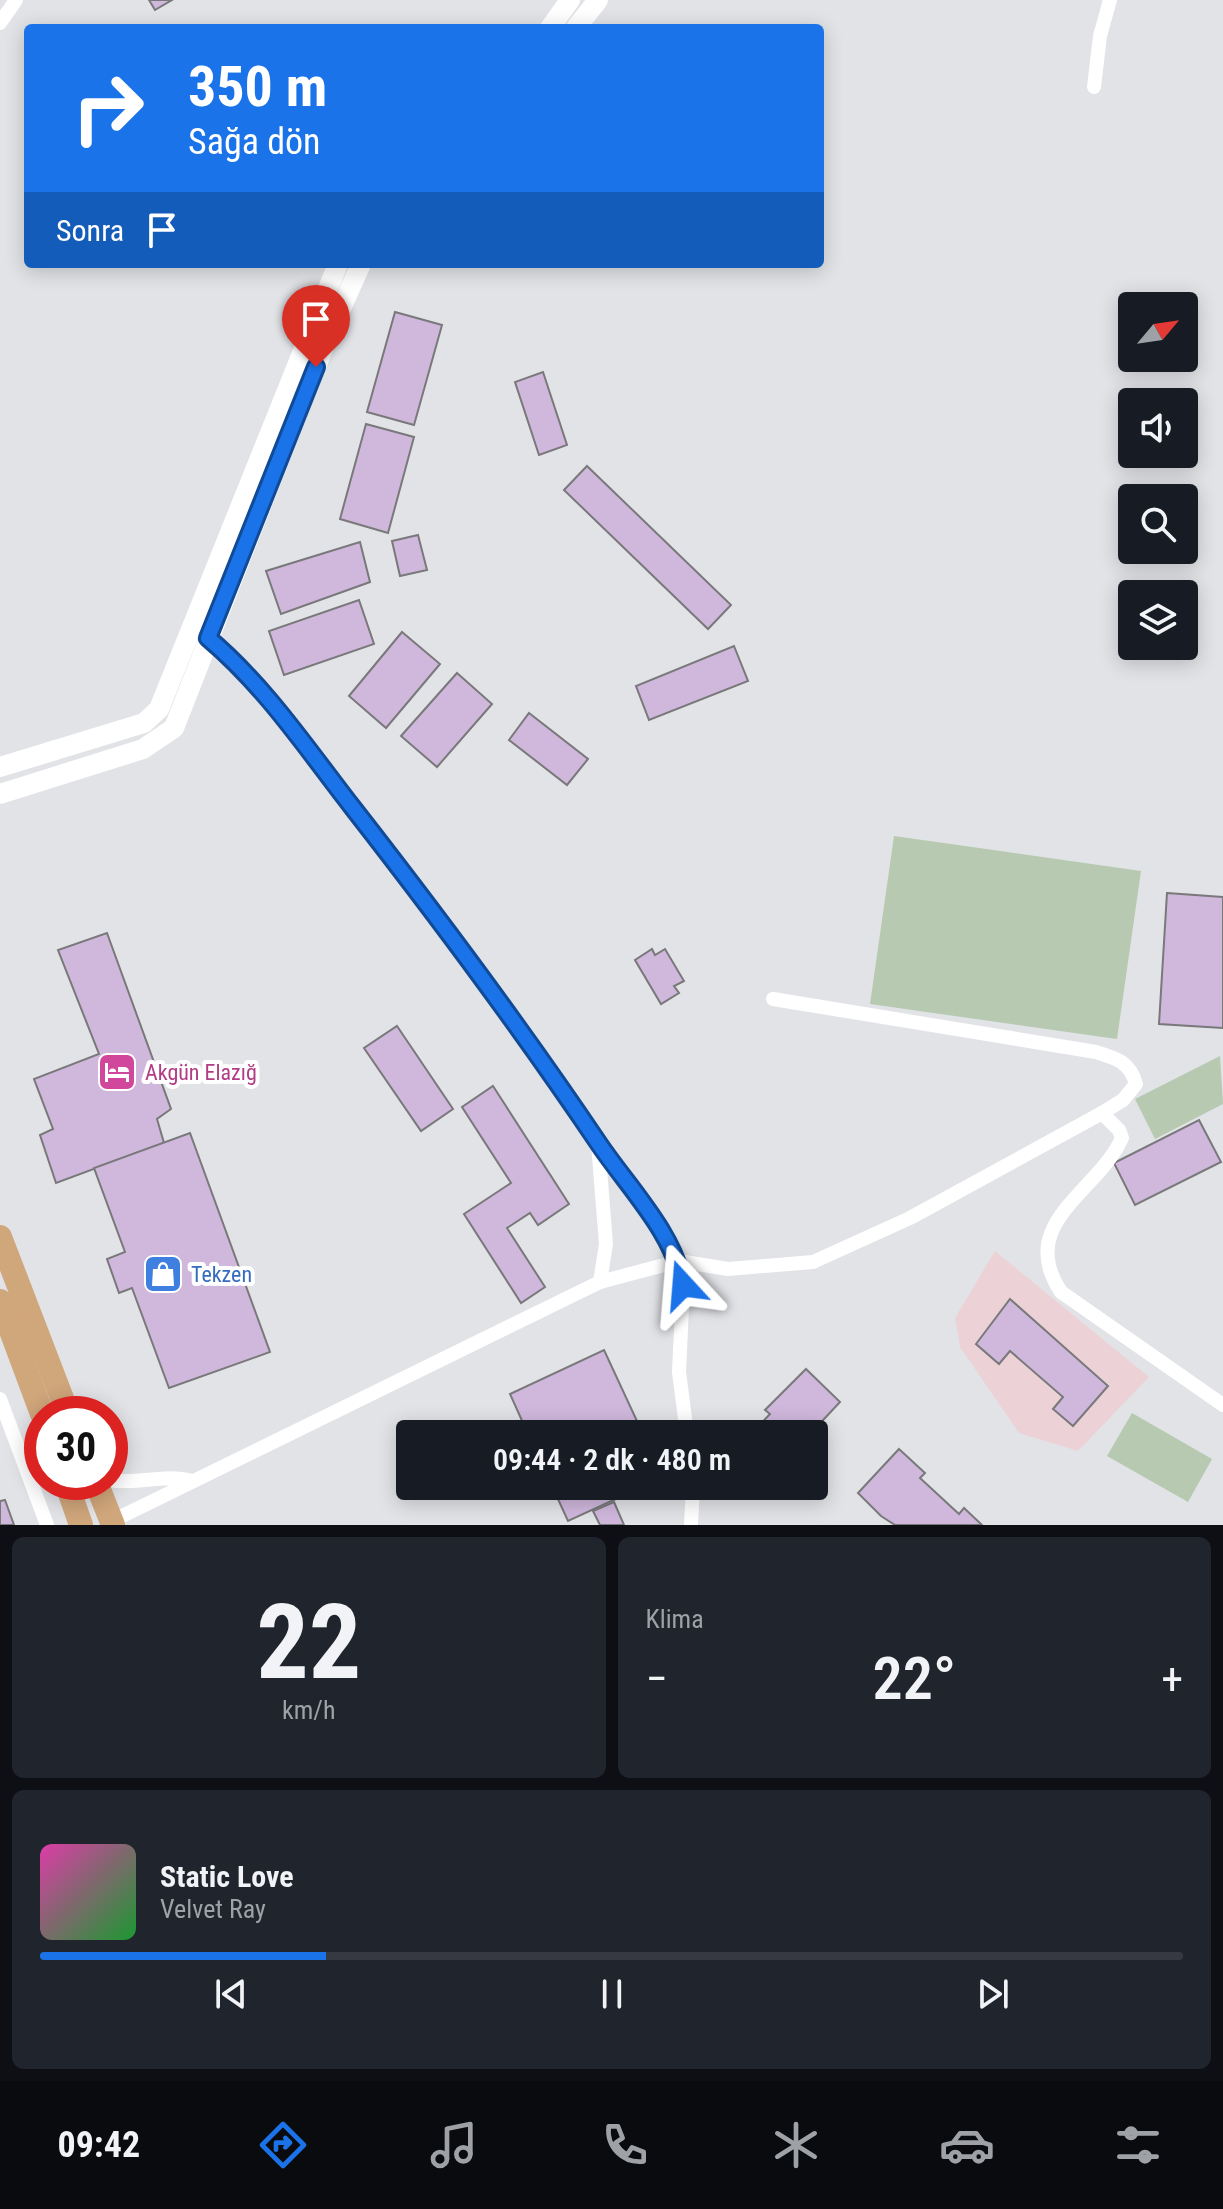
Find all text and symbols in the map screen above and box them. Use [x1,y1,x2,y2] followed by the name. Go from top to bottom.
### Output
[188,54,327,120] text: 350 m
[56,56,160,160] icon: right
[188,121,321,163] text: Sağa dön
[140,208,184,252] icon: arrive
[56,213,124,248] text: Sonra
[282,285,350,367] pin
[1118,292,1198,372] north arrow
[1118,292,1198,660] map controls
[294,297,338,341] icon: arrive
[1118,388,1198,468] button: sound
[1118,484,1198,564] button: search
[1118,580,1198,660] button: layers
[96,1051,138,1093] hotel icon: Akgün Elazığ
[145,1060,257,1085] place label: Akgün Elazığ
[641,1243,725,1327] position arrow
[142,1253,184,1295] shop icon: Tekzen
[191,1262,252,1287] place label: Tekzen
[24,1396,128,1500] speed limit sign: 30
[493,1442,731,1477] text: 09:44 · 2 dk · 480 m
[256,1582,361,1703] text: 22
[646,1604,704,1634] text: Klima
[873,1643,956,1714] text: 22°
[646,1653,668,1705] text: −
[1161,1653,1183,1705] text: +
[282,1695,336,1725] text: km/h
[160,1859,294,1894] text: Static Love
[160,1894,266,1924] text: Velvet Ray
[209,1972,253,2016] icon: previous
[590,1972,634,2016] icon: pause
[971,1972,1015,2016] icon: next
[255,2117,311,2173] icon: directions
[426,2117,482,2173] icon: music
[597,2117,653,2173] icon: phone
[768,2117,824,2173] icon: climate
[939,2117,995,2173] icon: car
[1110,2117,1166,2173] icon: filters
[57,2124,140,2166] text: 09:42

